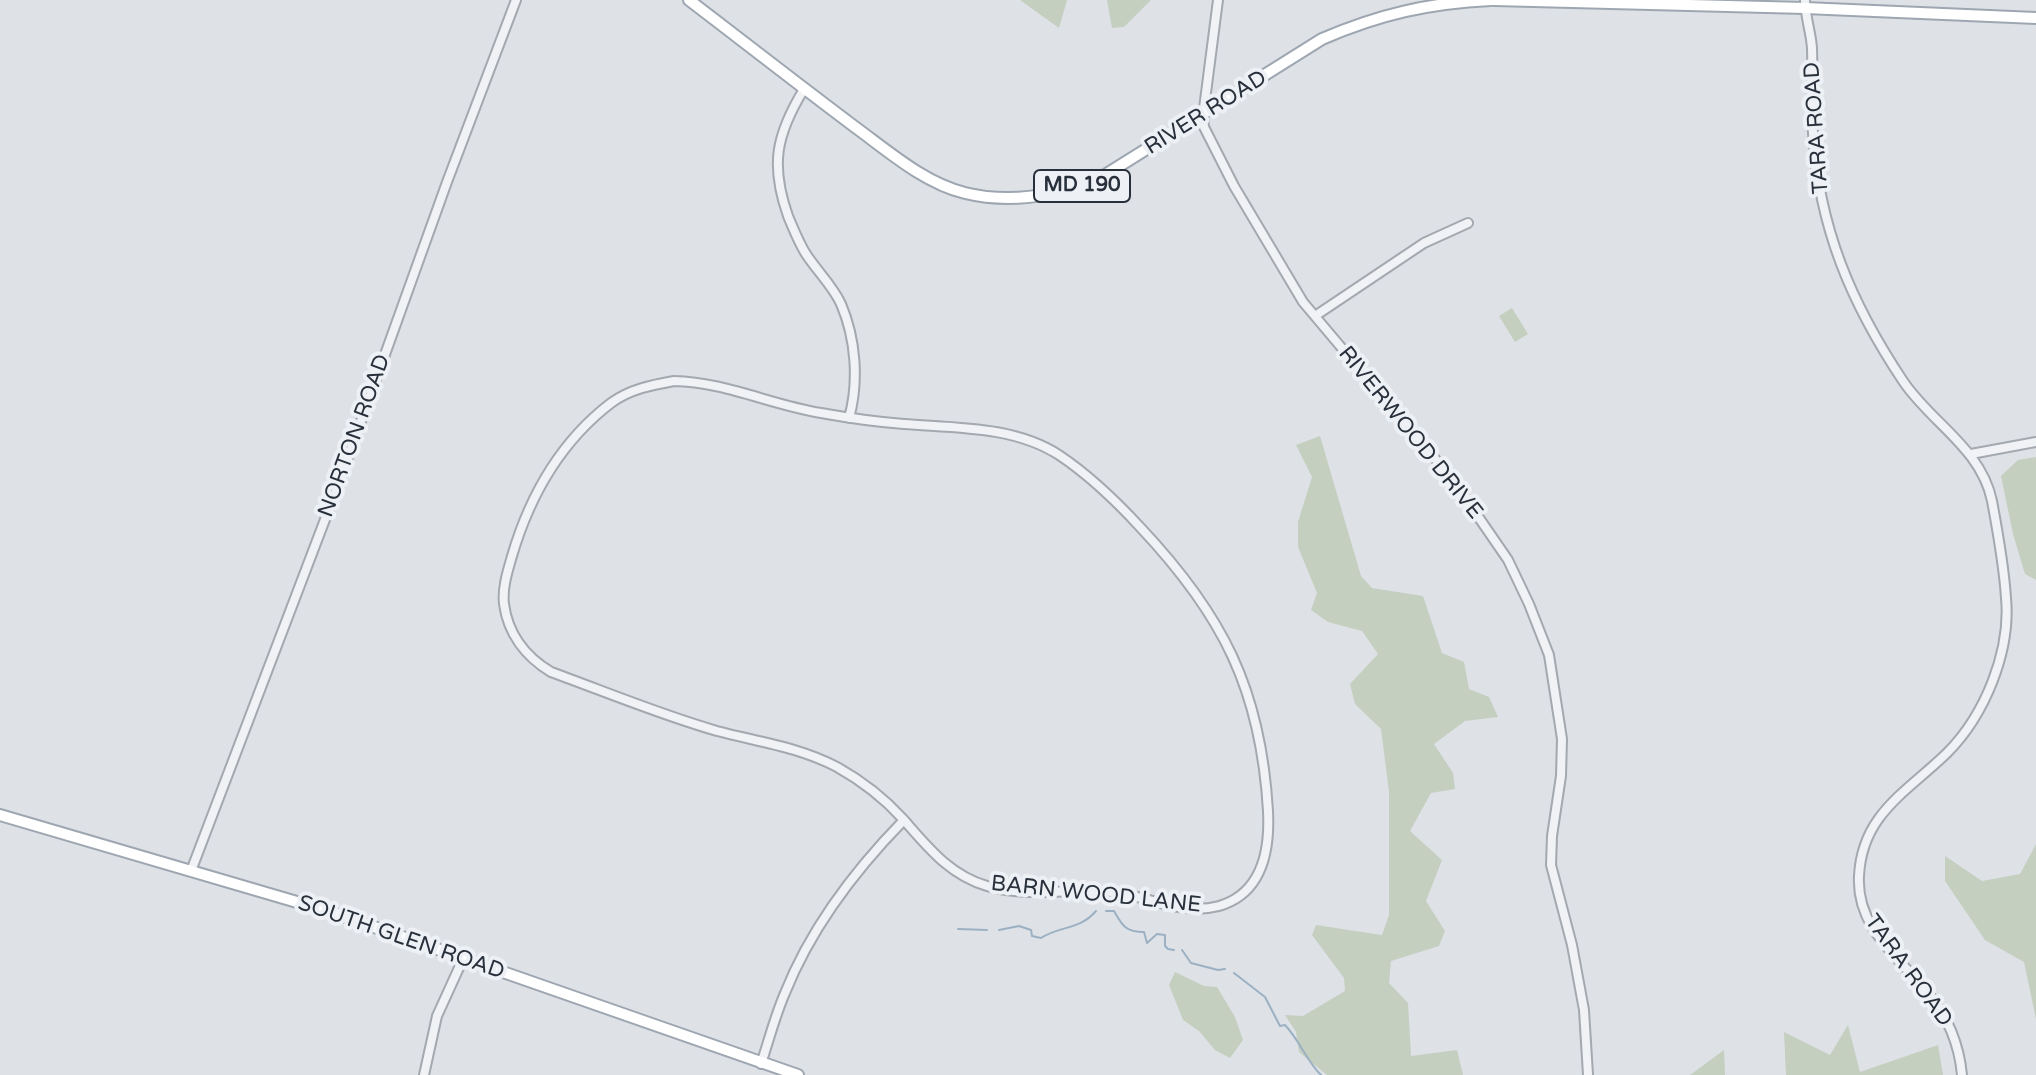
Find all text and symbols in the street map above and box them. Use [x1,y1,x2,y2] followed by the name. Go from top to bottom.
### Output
[1799,61,1835,195] street label: TARA ROAD
[1140,65,1272,161] street label: RIVER ROAD
[1034,170,1130,202] road number: MD 190
[1332,341,1488,525] street label: RIVERWOOD DRIVE
[313,351,397,521] street label: NORTON ROAD
[990,871,1202,919] street label: BARN WOOD LANE
[294,890,508,986] street label: SOUTH GLEN ROAD
[1858,910,1958,1032] street label: TARA ROAD

